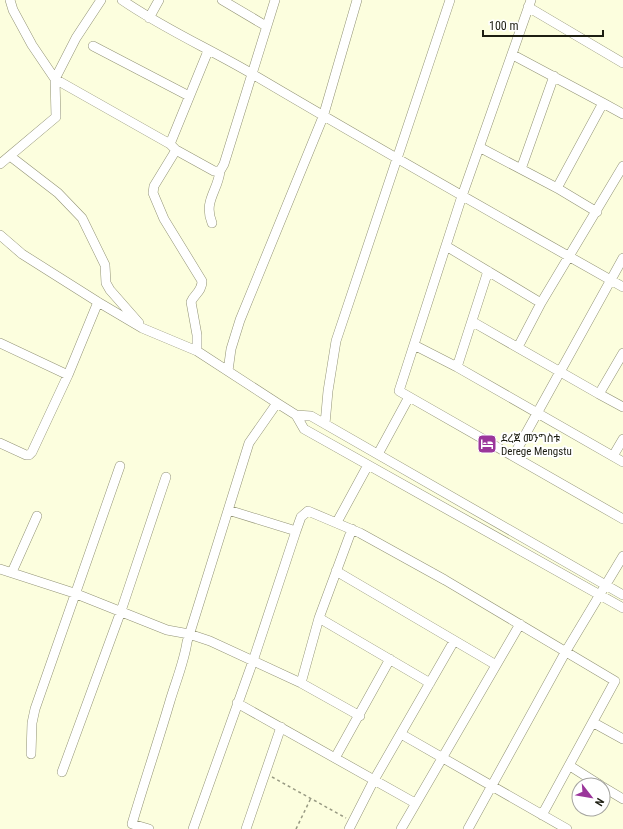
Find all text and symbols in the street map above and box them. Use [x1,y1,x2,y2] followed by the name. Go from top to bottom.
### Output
[483,12,603,38] scale bar
[489,19,519,33] text: 100 m
[501,432,572,458] place label: ደረጀ መንግስቱ Derege Mengstu
[476,433,498,455] hotel icon: ደረጀ መንግስቱ Derege Mengstu
[571,777,611,817] north arrow
[592,796,606,808] text: N

